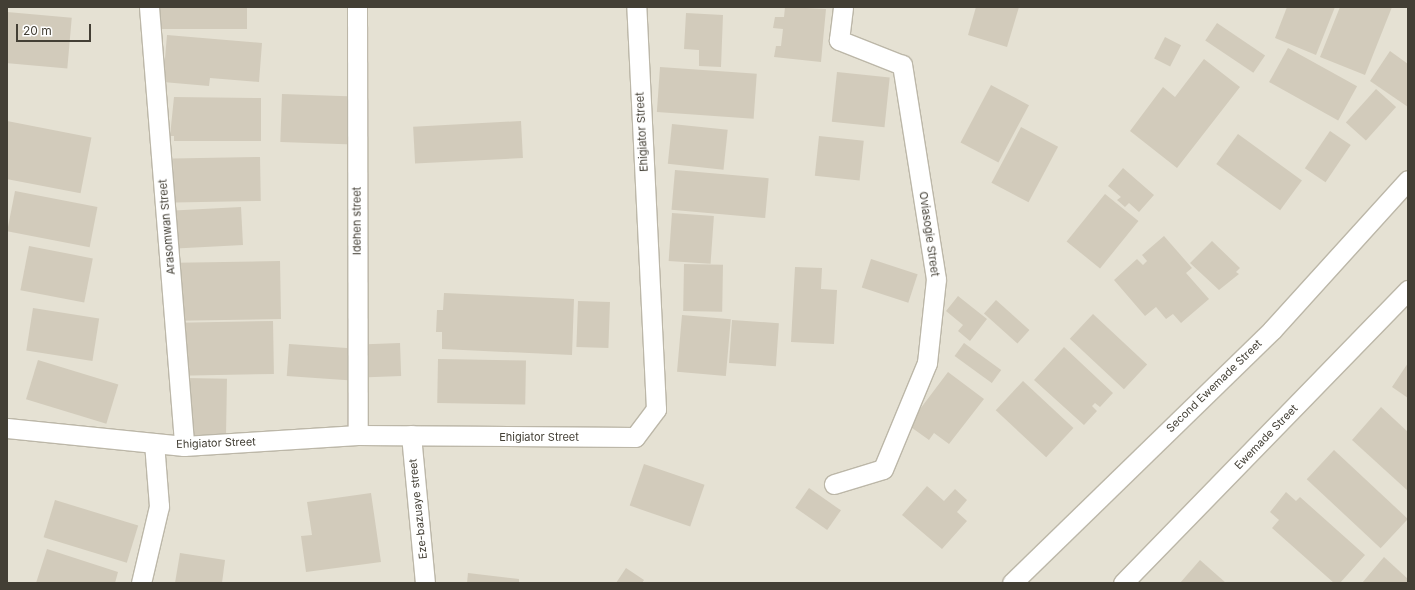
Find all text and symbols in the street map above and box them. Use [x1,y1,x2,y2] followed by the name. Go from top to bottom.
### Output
[18,16,93,42] scale bar
[23,23,52,38] text: 20 m
[633,92,651,172] street label: Ehigiator Street
[156,179,178,275] street label: Arasomwan Street
[350,187,364,255] street label: Idehen street
[916,191,942,277] street label: Oviasogie Street
[1164,337,1264,435] street label: Second Ewemade Street
[1232,402,1300,472] street label: Ewemade Street
[499,430,579,444] street label: Ehigiator Street
[176,435,256,451] street label: Ehigiator Street
[406,458,430,560] street label: Eze-bazuaye street

